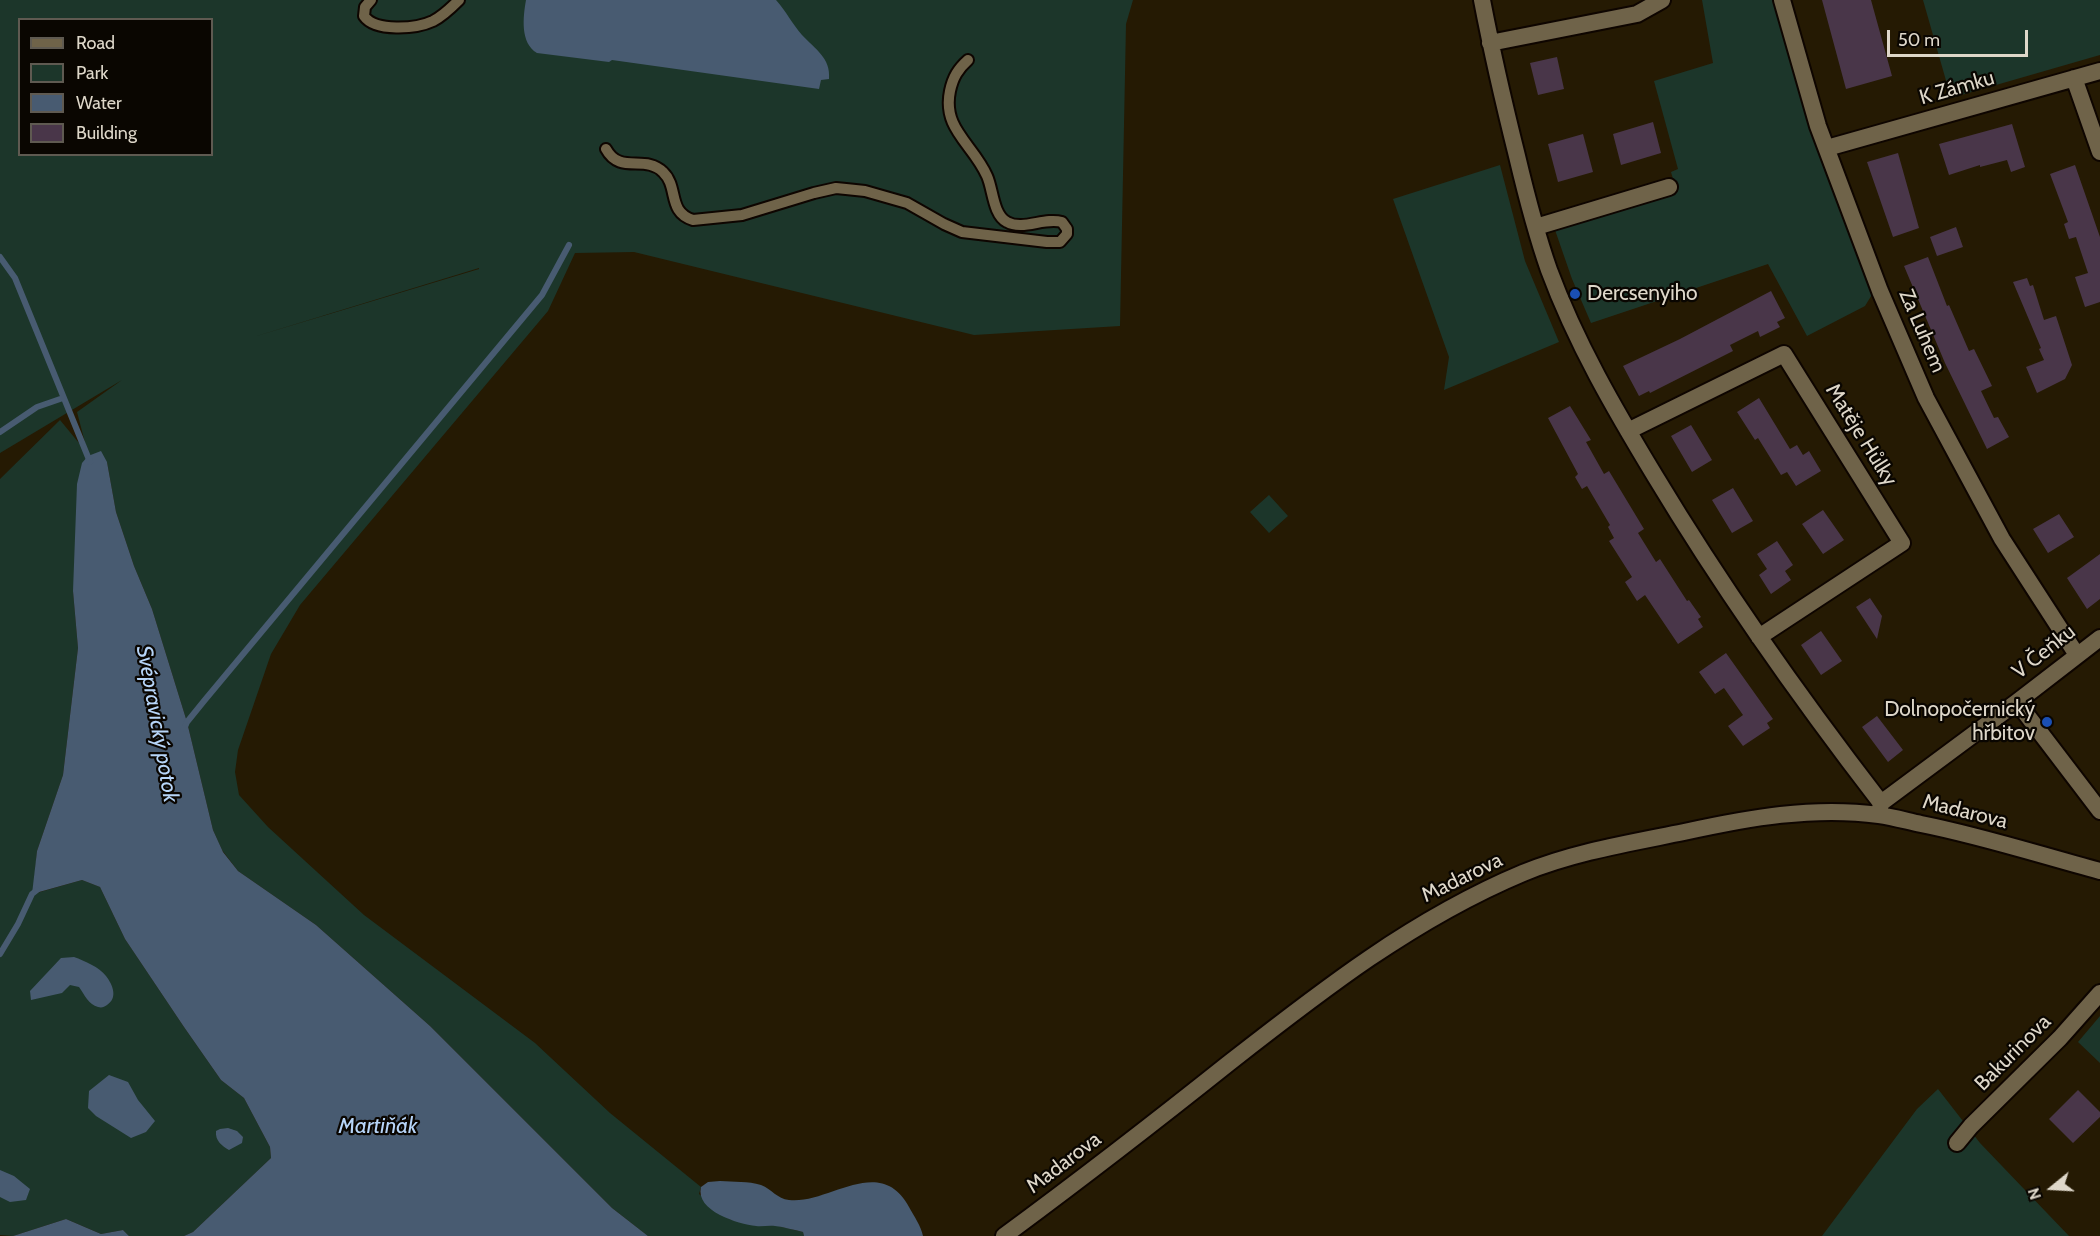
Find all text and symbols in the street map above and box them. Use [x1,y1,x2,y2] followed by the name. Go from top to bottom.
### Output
[18,18,213,156] legend
[1890,18,2031,56] scale bar
[1898,29,1940,51] text: 50 m
[76,32,115,54] text: Road
[76,62,108,84] text: Park
[1917,65,1997,111] street label: K Zámku
[76,92,122,114] text: Water
[76,122,137,144] text: Building
[1587,281,1698,307] place label: Dercsenyiho
[1893,286,1951,376] street label: Za Luhem
[1568,287,1582,301] marker: Dercsenyiho
[1820,379,1902,491] street label: Matěje Hůlky
[2007,619,2081,685] street label: V Čeňku
[130,644,184,804] water label: Svépravický potok
[1884,697,2035,747] place label: Dolnopočernický hřbitov
[2040,715,2054,729] marker: Dolnopočernický hřbitov
[1920,789,2010,835] street label: Madarova
[1417,848,1507,908] street label: Madarova
[1970,1010,2056,1096] street label: Bakurinova
[338,1114,418,1140] water label: Martiňák
[1022,1127,1106,1199] street label: Madarova
[2022,1158,2082,1218] north arrow
[2024,1185,2045,1202] text: N

